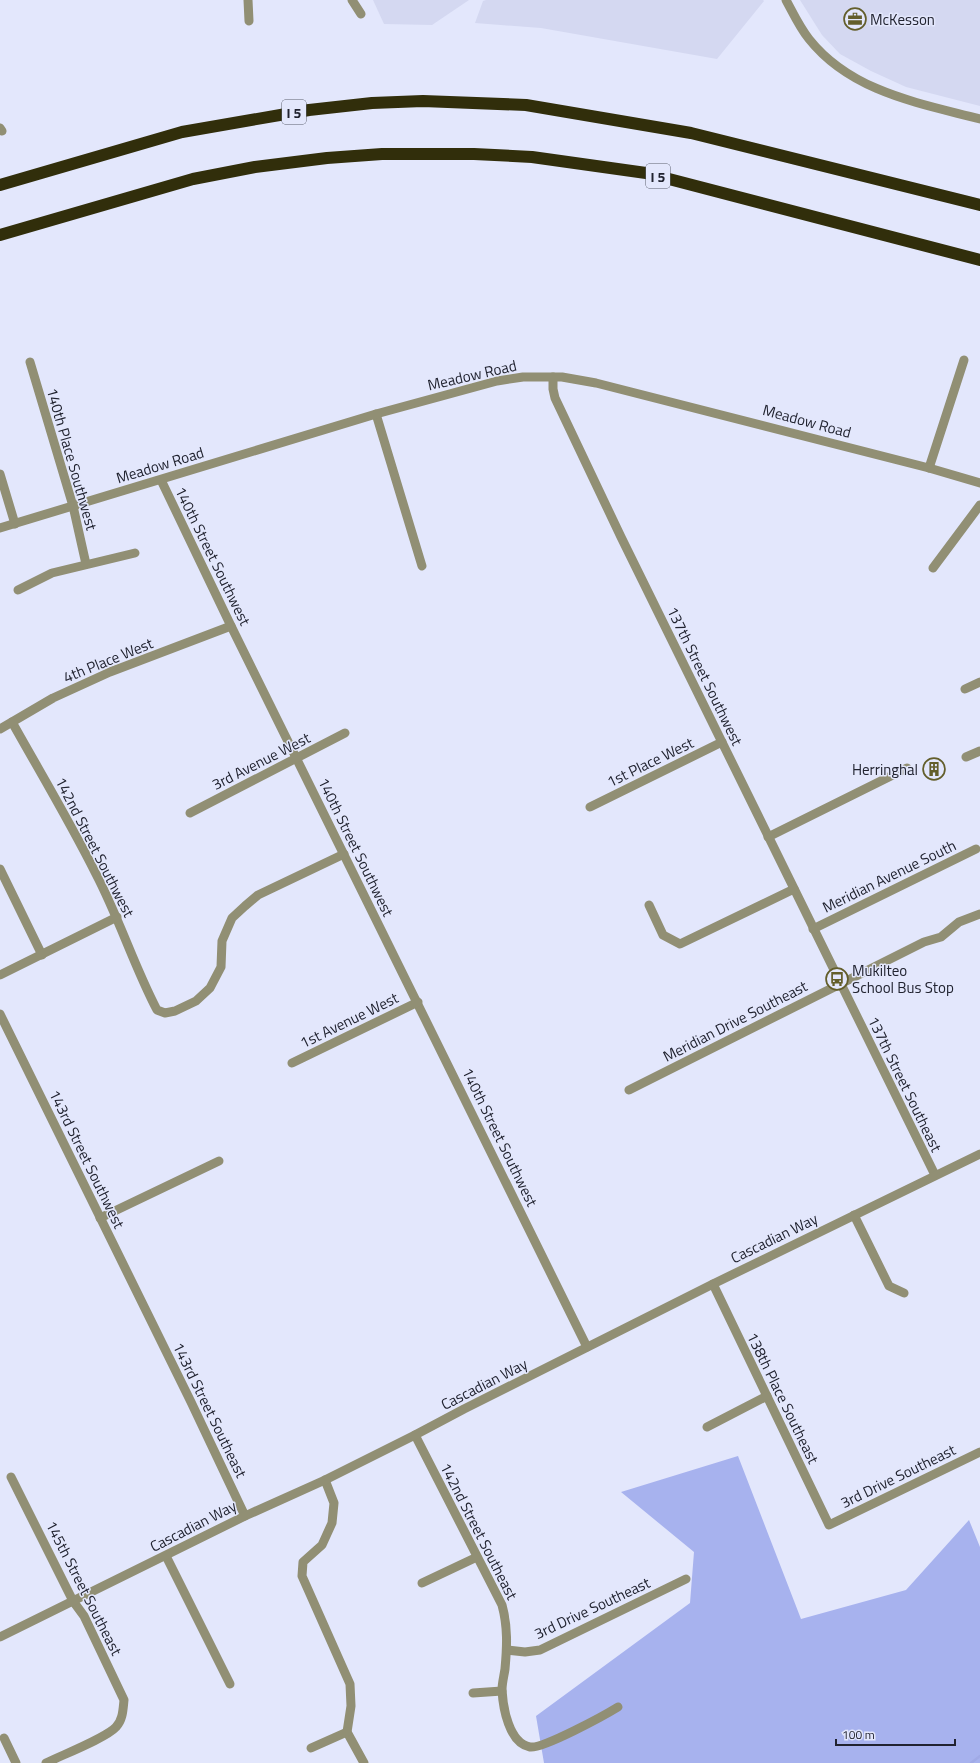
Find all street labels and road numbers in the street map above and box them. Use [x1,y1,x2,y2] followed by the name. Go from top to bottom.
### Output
[282,100,306,124] road number: I 5
[646,164,670,188] road number: I 5
[425,354,519,396] street label: Meadow Road
[41,385,104,534] street label: 140th Place Southwest
[760,398,854,444] street label: Meadow Road
[113,441,207,489] street label: Meadow Road
[169,483,257,630] street label: 140th Street Southwest
[661,603,749,750] street label: 137th Street Southwest
[60,631,157,688] street label: 4th Place West
[208,726,315,796] street label: 3rd Avenue West
[603,731,698,793] street label: 1st Place West
[50,773,141,922] street label: 142nd Street Southwest
[312,774,400,921] street label: 140th Street Southwest
[818,834,960,918] street label: Meridian Avenue South
[659,974,812,1067] street label: Meridian Drive Southeast
[296,986,403,1054] street label: 1st Avenue West
[862,1012,948,1156] street label: 137th Street Southeast
[456,1064,544,1211] street label: 140th Street Southwest
[43,1086,131,1233] street label: 143rd Street Southwest
[726,1207,822,1269] street label: Cascadian Way
[741,1328,825,1468] street label: 138th Place Southeast
[167,1338,253,1482] street label: 143rd Street Southeast
[437,1352,531,1416] street label: Cascadian Way
[837,1438,960,1514] street label: 3rd Drive Southeast
[434,1458,524,1604] street label: 142nd Street Southeast
[146,1494,240,1558] street label: Cascadian Way
[40,1517,128,1660] street label: 145th Street Southeast
[530,1571,654,1645] street label: 3rd Drive Southeast

